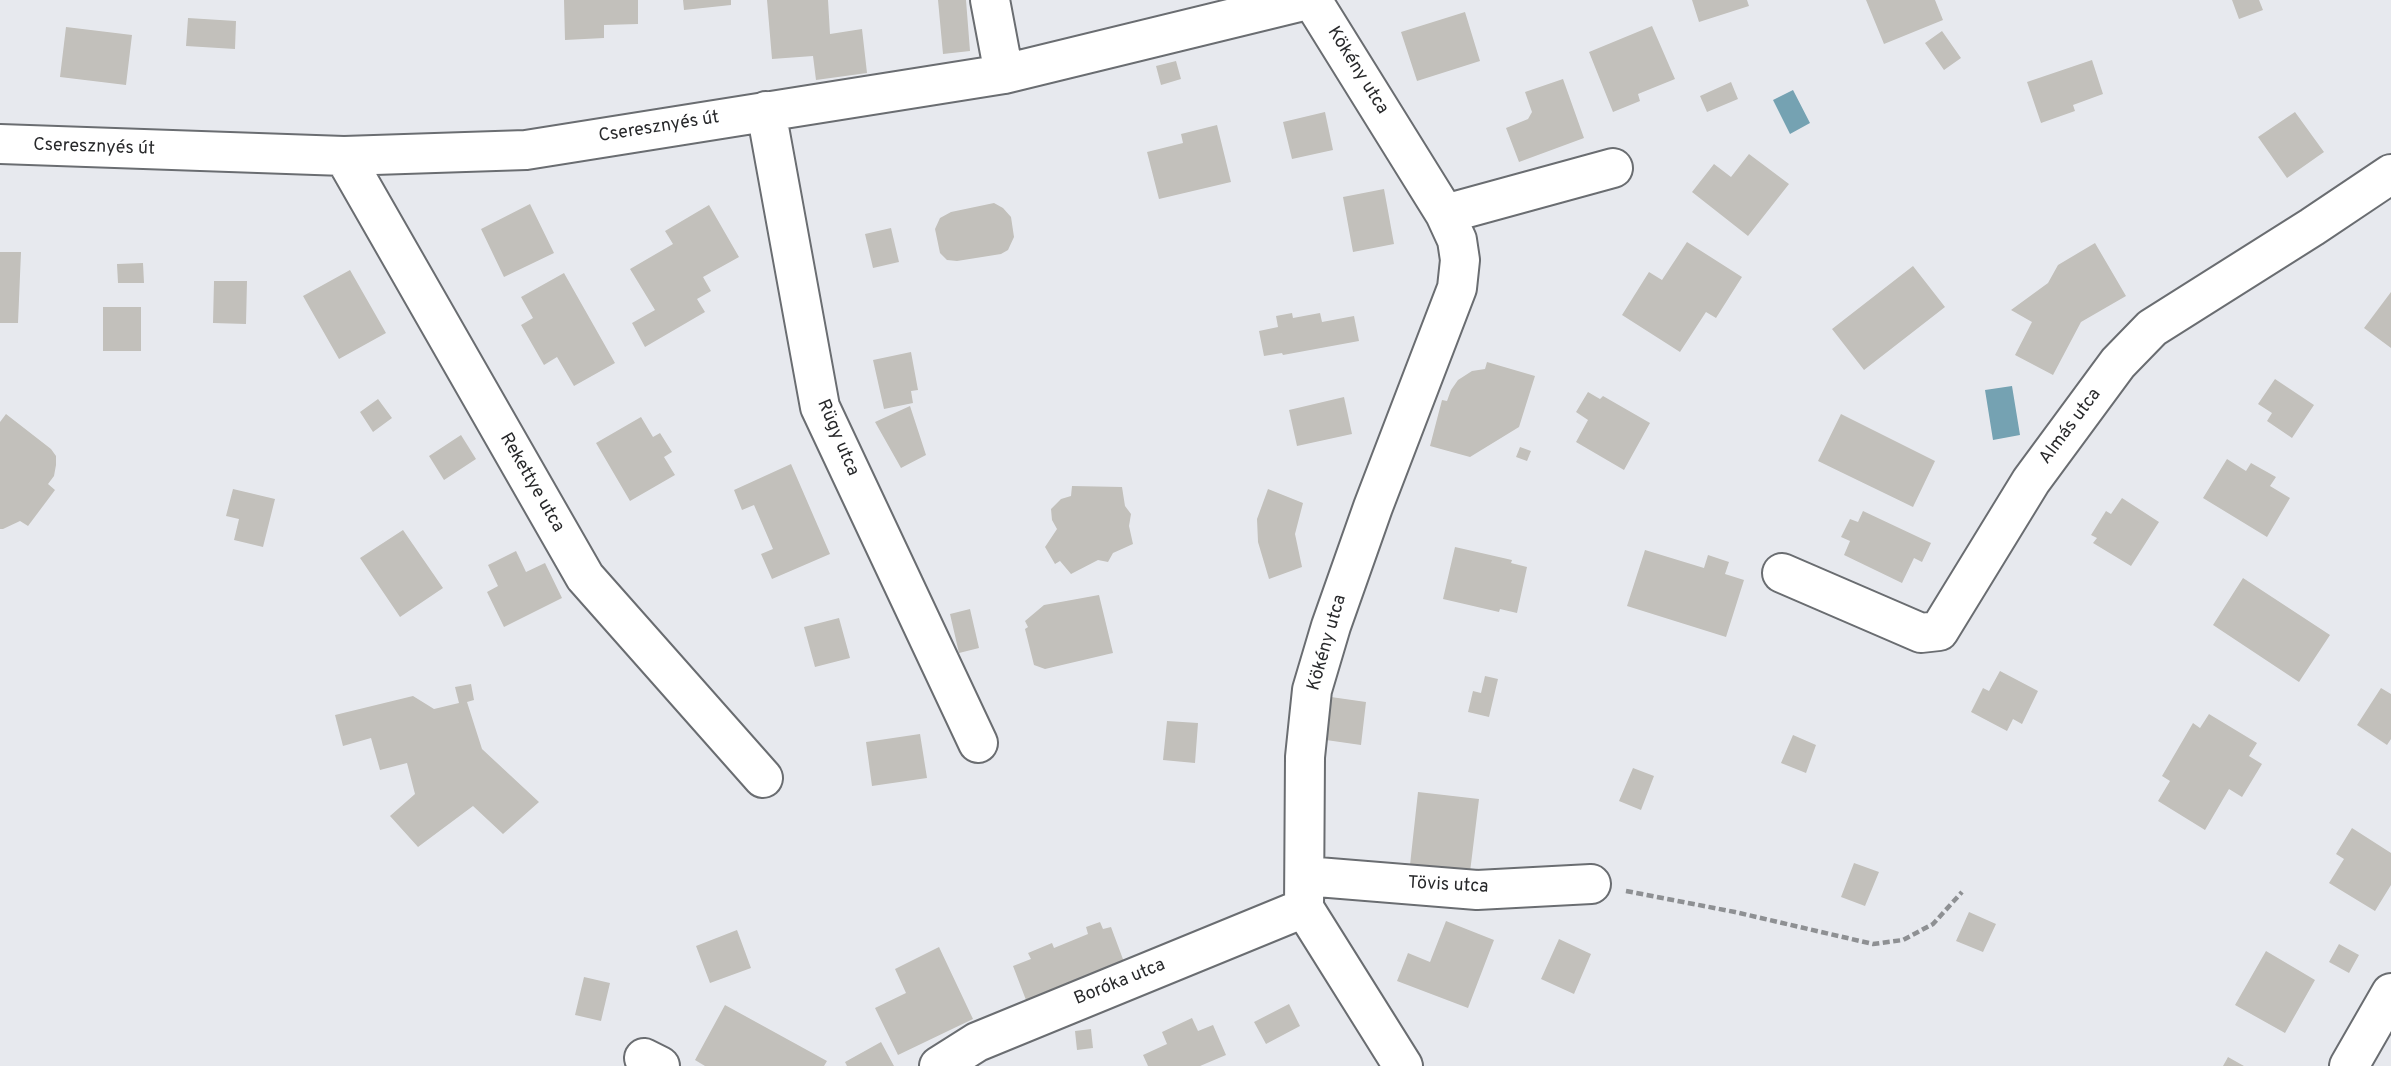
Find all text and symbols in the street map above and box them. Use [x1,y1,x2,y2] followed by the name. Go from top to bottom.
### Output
[1322,23,1392,119] street label: Kökény utca
[597,108,721,148] street label: Cseresznyés út
[33,135,155,161] street label: Cseresznyés út
[2035,385,2107,469] street label: Almás utca
[811,396,863,480] street label: Rügy utca
[494,429,568,537] street label: Rekettye utca
[1304,592,1352,694] street label: Kökény utca
[1407,873,1489,899] street label: Tövis utca
[1071,955,1169,1011] street label: Boróka utca

